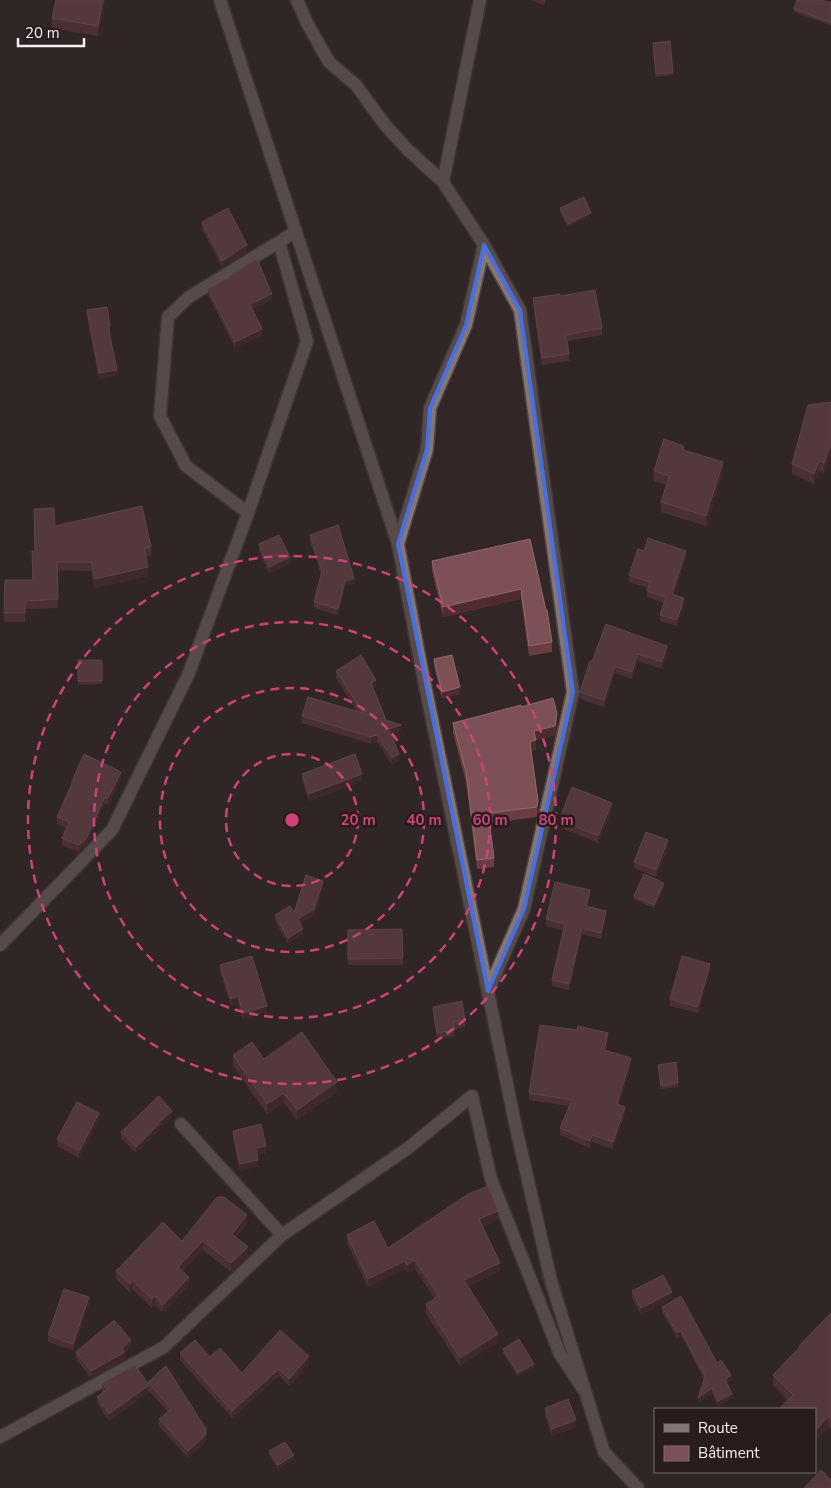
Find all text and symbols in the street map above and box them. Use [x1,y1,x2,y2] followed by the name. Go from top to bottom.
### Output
[18,15,84,47] scale bar
[25,23,60,43] text: 20 m
[340,810,376,830] text: 20 m
[406,810,442,830] text: 40 m
[472,810,508,830] text: 60 m
[538,810,574,830] text: 80 m
[283,811,301,829] centre of rings
[654,1408,816,1473] legend
[698,1418,738,1438] text: Route
[698,1443,760,1463] text: Bâtiment

